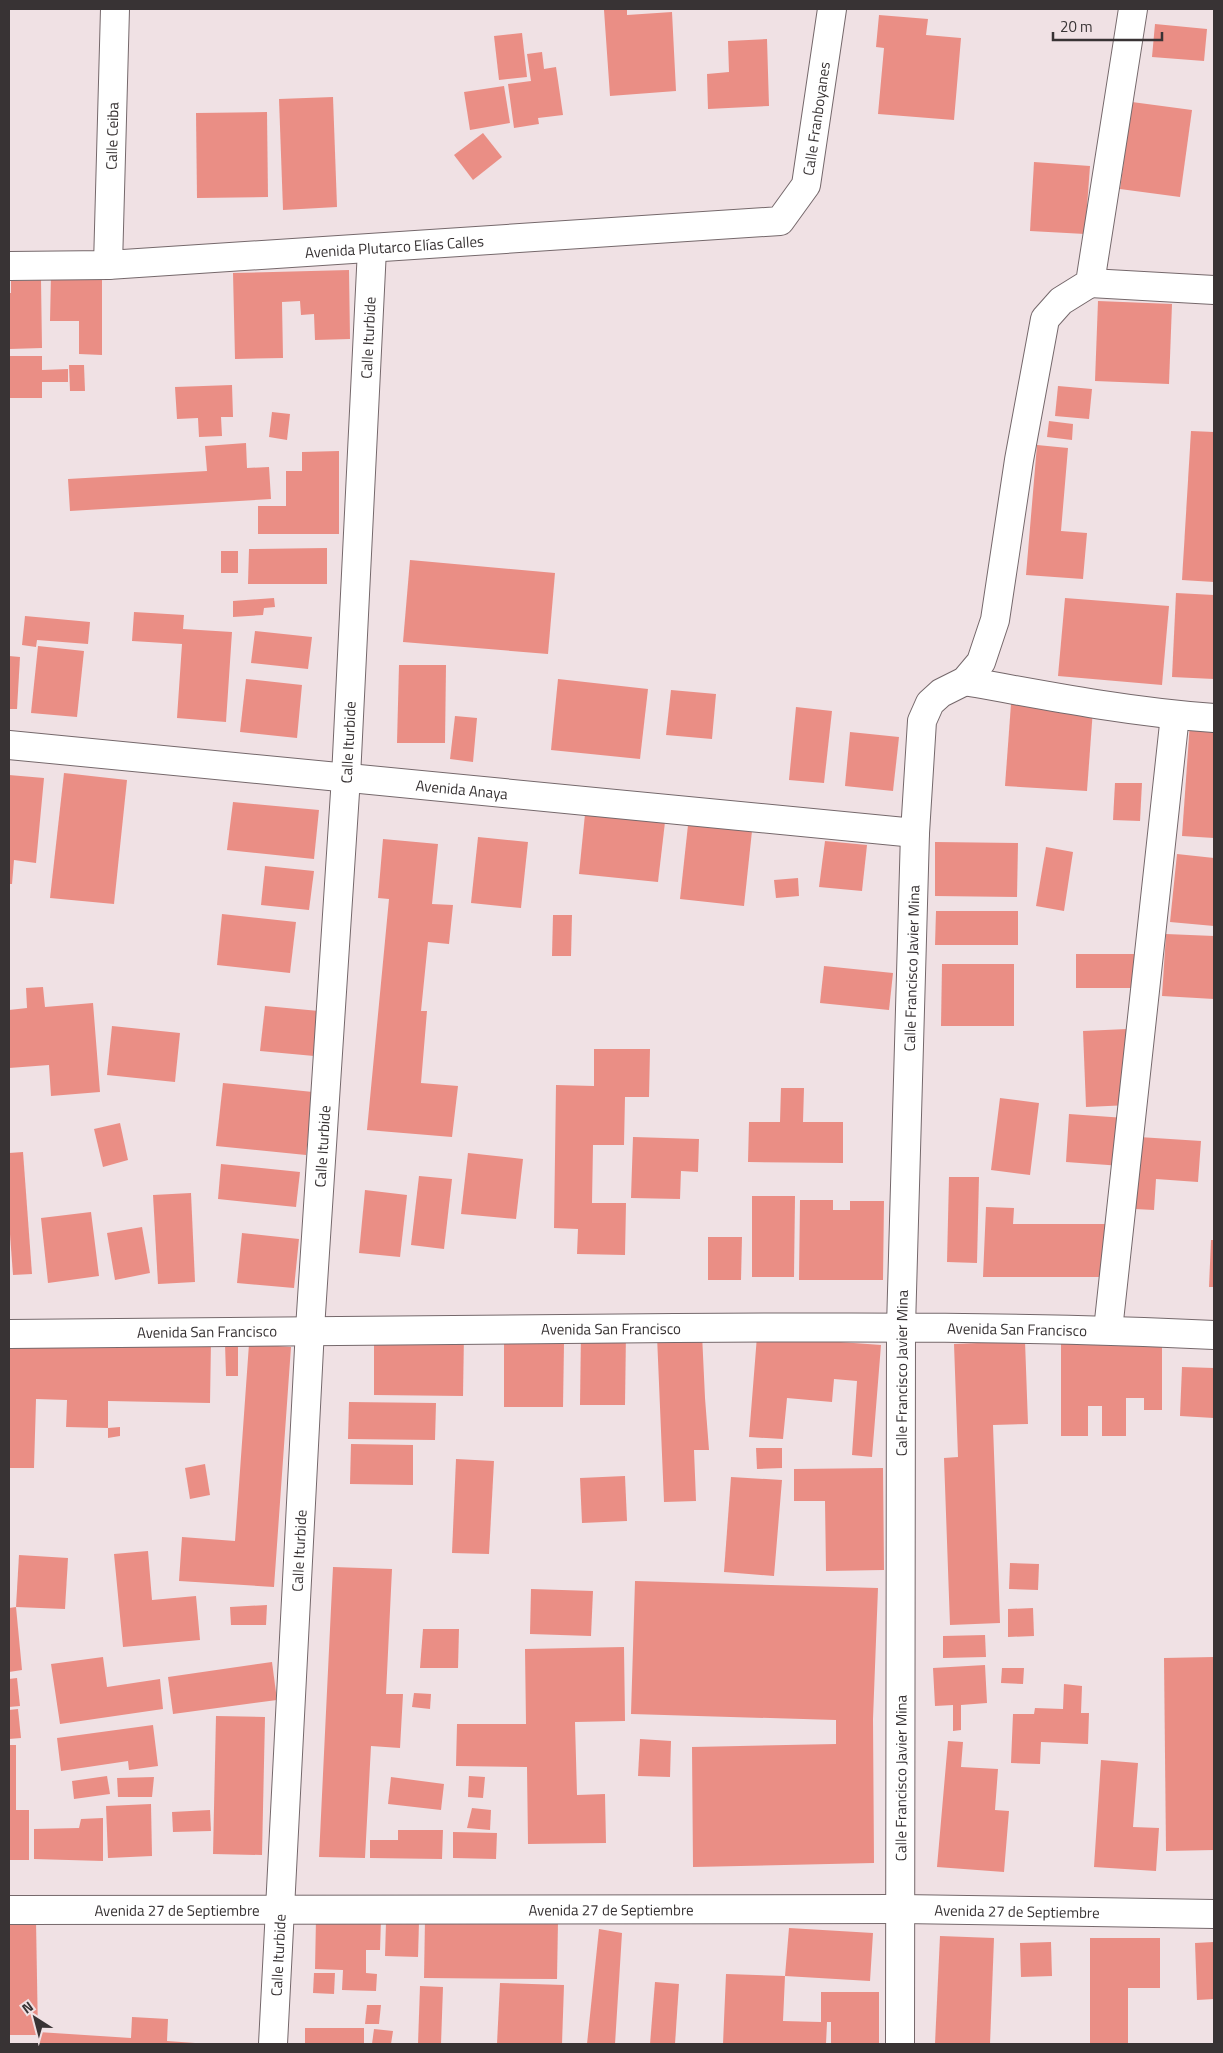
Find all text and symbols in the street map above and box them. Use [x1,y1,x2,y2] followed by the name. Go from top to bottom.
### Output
[1053,10,1162,42] scale bar
[1060,15,1093,38] text: 20 m
[796,60,836,177] street label: Calle Franboyanes
[99,101,124,170] street label: Calle Ceiba
[304,229,485,264] street label: Avenida Plutarco Elías Calles
[354,296,381,379] street label: Calle Iturbide
[334,700,361,784] street label: Calle Iturbide
[415,773,510,805] street label: Avenida Anaya
[897,884,925,1052] street label: Calle Francisco Javier Mina
[308,1105,336,1188] street label: Calle Iturbide
[889,1289,914,1456] street label: Calle Francisco Javier Mina
[541,1316,681,1340] street label: Avenida San Francisco
[947,1316,1087,1342] street label: Avenida San Francisco
[137,1319,277,1344] street label: Avenida San Francisco
[285,1509,312,1592] street label: Calle Iturbide
[889,1694,912,1861] street label: Calle Francisco Javier Mina
[94,1898,260,1921] street label: Avenida 27 de Septiembre
[528,1898,694,1921] street label: Avenida 27 de Septiembre
[934,1898,1100,1924] street label: Avenida 27 de Septiembre
[264,1913,291,1997] street label: Calle Iturbide
[10,1993,60,2043] north arrow
[17,1996,37,2018] text: N

